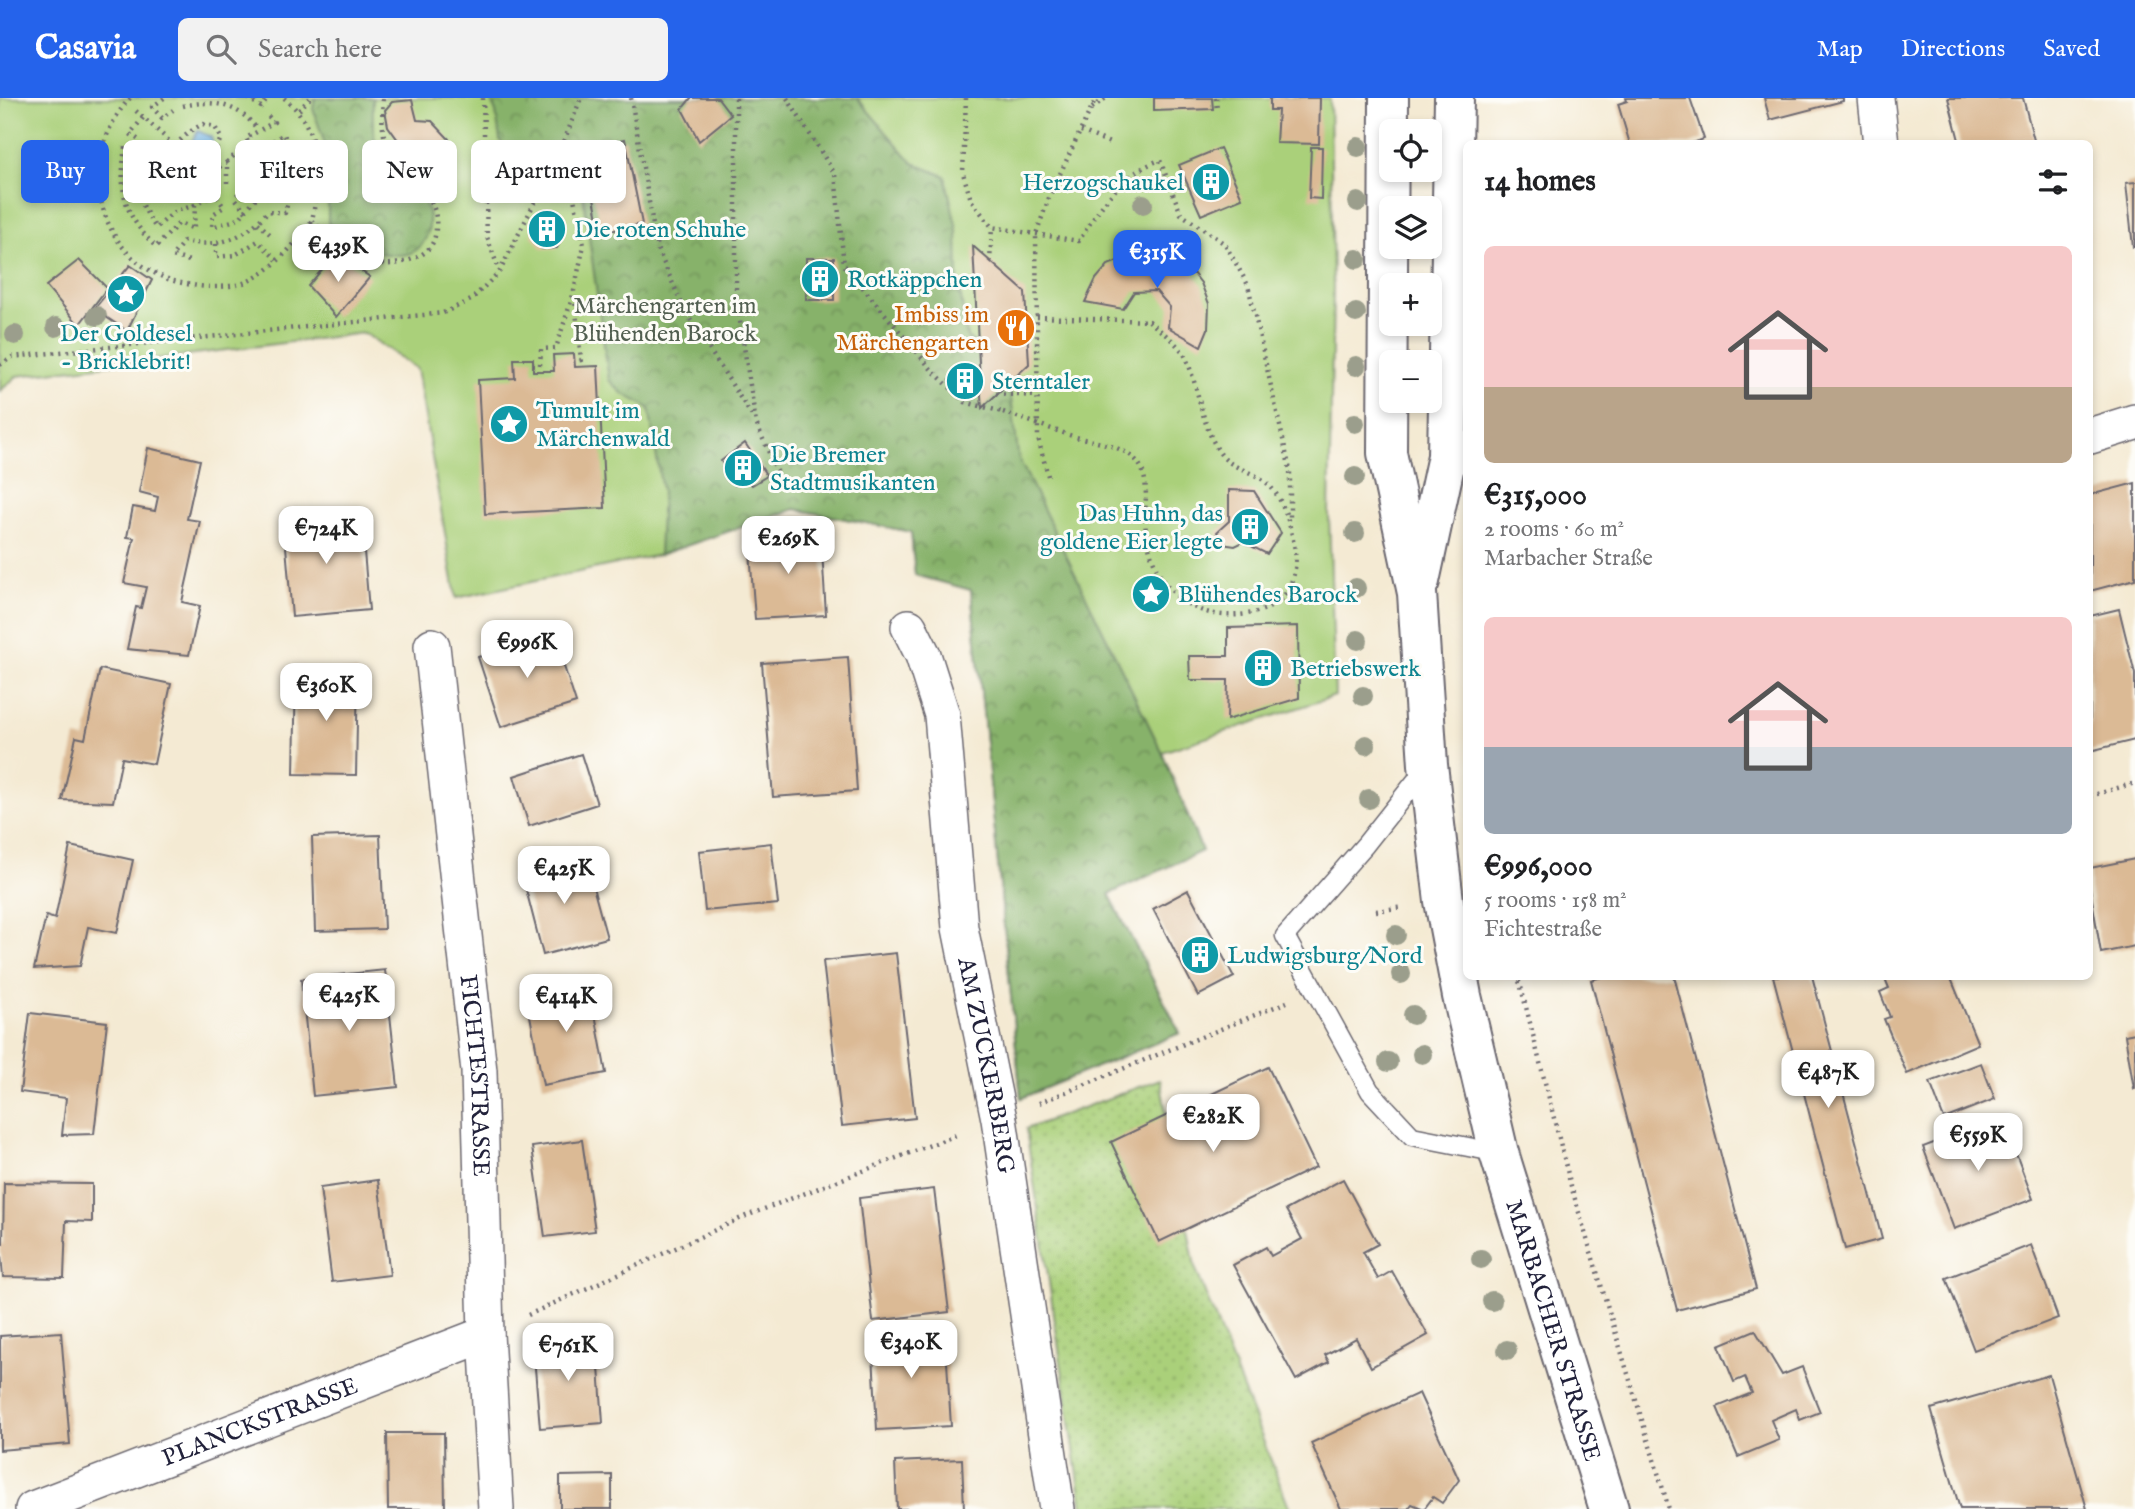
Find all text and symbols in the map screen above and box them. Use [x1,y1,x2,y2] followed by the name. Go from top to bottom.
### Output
[178,18,668,81] search box
[35,28,136,70] text: Casavia
[202,30,240,68] icon: search
[258,33,382,66] text: Search here
[1817,34,1863,65] text: Map
[1901,34,2005,65] text: Directions
[2043,34,2100,65] text: Saved
[1379,119,1442,413] map controls
[1379,119,1442,182] button: locate
[21,140,109,203] chip: Buy
[123,140,221,203] chip: Rent
[235,140,348,203] chip: Filters
[362,140,457,203] chip: New
[471,140,626,203] chip: Apartment
[1190,161,1232,203] building icon: Herzogschaukel
[1484,163,1596,201] text: 14 homes
[2034,163,2072,201] icon: filters
[1022,168,1184,199] place label: Herzogschaukel
[1379,196,1442,259] button: layers
[526,208,568,250] building icon: Die roten Schuhe
[574,215,746,246] place label: Die roten Schuhe
[289,225,387,284] pin: €439K
[1108,230,1206,290] pin: €315K
[308,232,368,261] text: €439K
[1129,238,1185,267] text: €315K
[799,258,841,300] building icon: Rotkäppchen
[847,265,983,296] place label: Rotkäppchen
[105,273,147,315] place icon: Der Goldesel - Bricklebrit!
[1379,273,1442,336] button: +
[573,291,757,350] park label: Märchengarten im Blühenden Barock
[1715,292,1841,418] icon: home
[836,300,989,359] place label: Imbiss im Märchengarten
[995,307,1037,349] restaurant icon: Imbiss im Märchengarten
[60,319,193,378] place label: Der Goldesel - Bricklebrit!
[1379,350,1442,413] button: −
[944,360,986,402] building icon: Sterntaler
[992,367,1090,398] place label: Sterntaler
[536,396,670,455] place label: Tumult im Märchenwald
[488,403,530,445] place icon: Tumult im Märchenwald
[770,440,936,499] place label: Die Bremer Stadtmusikanten
[722,447,764,489] building icon: Die Bremer Stadtmusikanten
[1484,477,1587,515] text: €315,000
[1040,499,1223,558] place label: Das Huhn, das goldene Eier legte
[277,506,375,566] pin: €724K
[1229,506,1271,548] building icon: Das Huhn, das goldene Eier legte
[295,514,357,543] text: €724K
[1484,515,1624,544] text: 2 rooms · 60 m²
[739,517,837,576] pin: €269K
[758,524,818,553] text: €269K
[1484,544,1653,573] text: Marbacher Straße
[1130,573,1172,615] place icon: Blühendes Barock
[1178,580,1358,611] place label: Blühendes Barock
[478,620,576,680] pin: €996K
[497,628,557,657] text: €996K
[1242,647,1284,689] building icon: Betriebswerk
[1290,654,1421,685] place label: Betriebswerk
[1715,663,1841,789] icon: home
[277,664,375,723] pin: €360K
[296,671,356,700] text: €360K
[515,846,613,906] pin: €425K
[1484,848,1593,886] text: €996,000
[534,854,594,883] text: €425K
[1484,886,1627,915] text: 5 rooms · 158 m²
[1484,915,1602,944] text: Fichtestraße
[1179,934,1221,976] building icon: Ludwigsburg/Nord
[1227,941,1423,972] place label: Ludwigsburg/Nord
[949,954,1021,1176] street label: AM ZUCKERBERG
[451,973,496,1177] street label: FICHTESTRASSE
[300,974,398,1033] pin: €425K
[517,974,615,1034] pin: €414K
[319,981,379,1010] text: €425K
[535,982,597,1011] text: €414K
[1779,1051,1877,1110] pin: €487K
[1797,1058,1859,1087] text: €487K
[1164,1094,1262,1154] pin: €282K
[1183,1102,1243,1131] text: €282K
[1929,1114,2027,1173] pin: €559K
[1950,1121,2006,1150] text: €559K
[1497,1196,1607,1465] street label: MARBACHER STRASSE
[862,1320,960,1380] pin: €340K
[519,1324,617,1383] pin: €761K
[880,1328,942,1357] text: €340K
[538,1331,598,1360] text: €761K
[158,1371,363,1475] street label: PLANCKSTRASSE

